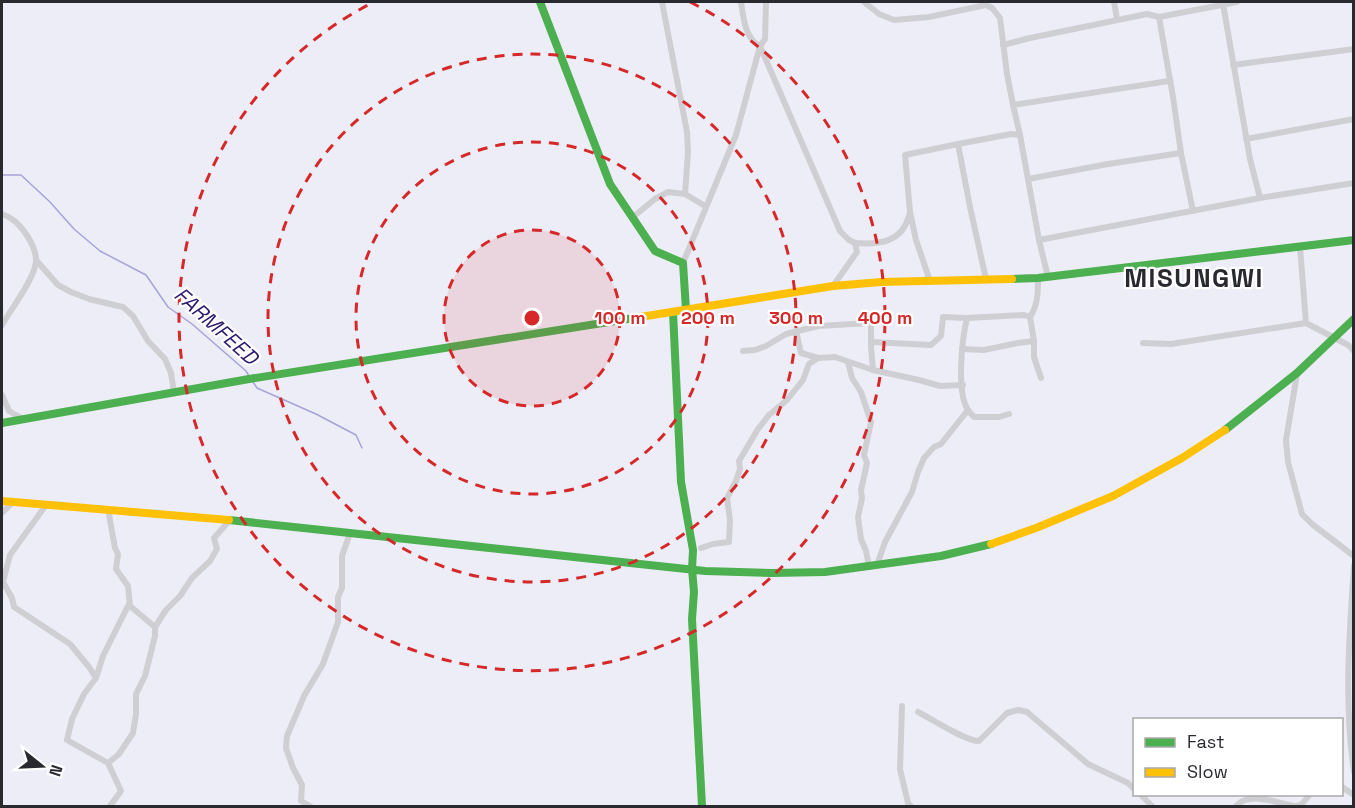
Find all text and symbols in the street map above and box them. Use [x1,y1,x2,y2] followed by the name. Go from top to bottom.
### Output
[1124,261,1264,295] district label: MISUNGWI
[169,281,266,372] water label: FARMFEED
[594,306,646,329] text: 100 m
[681,306,735,329] text: 200 m
[769,306,823,329] text: 300 m
[858,306,912,329] text: 400 m
[522,308,542,328] centre of rings
[1133,718,1343,796] legend
[1187,730,1224,753] text: Fast
[12,736,72,796] north arrow
[1187,760,1228,783] text: Slow
[44,762,67,779] text: N

